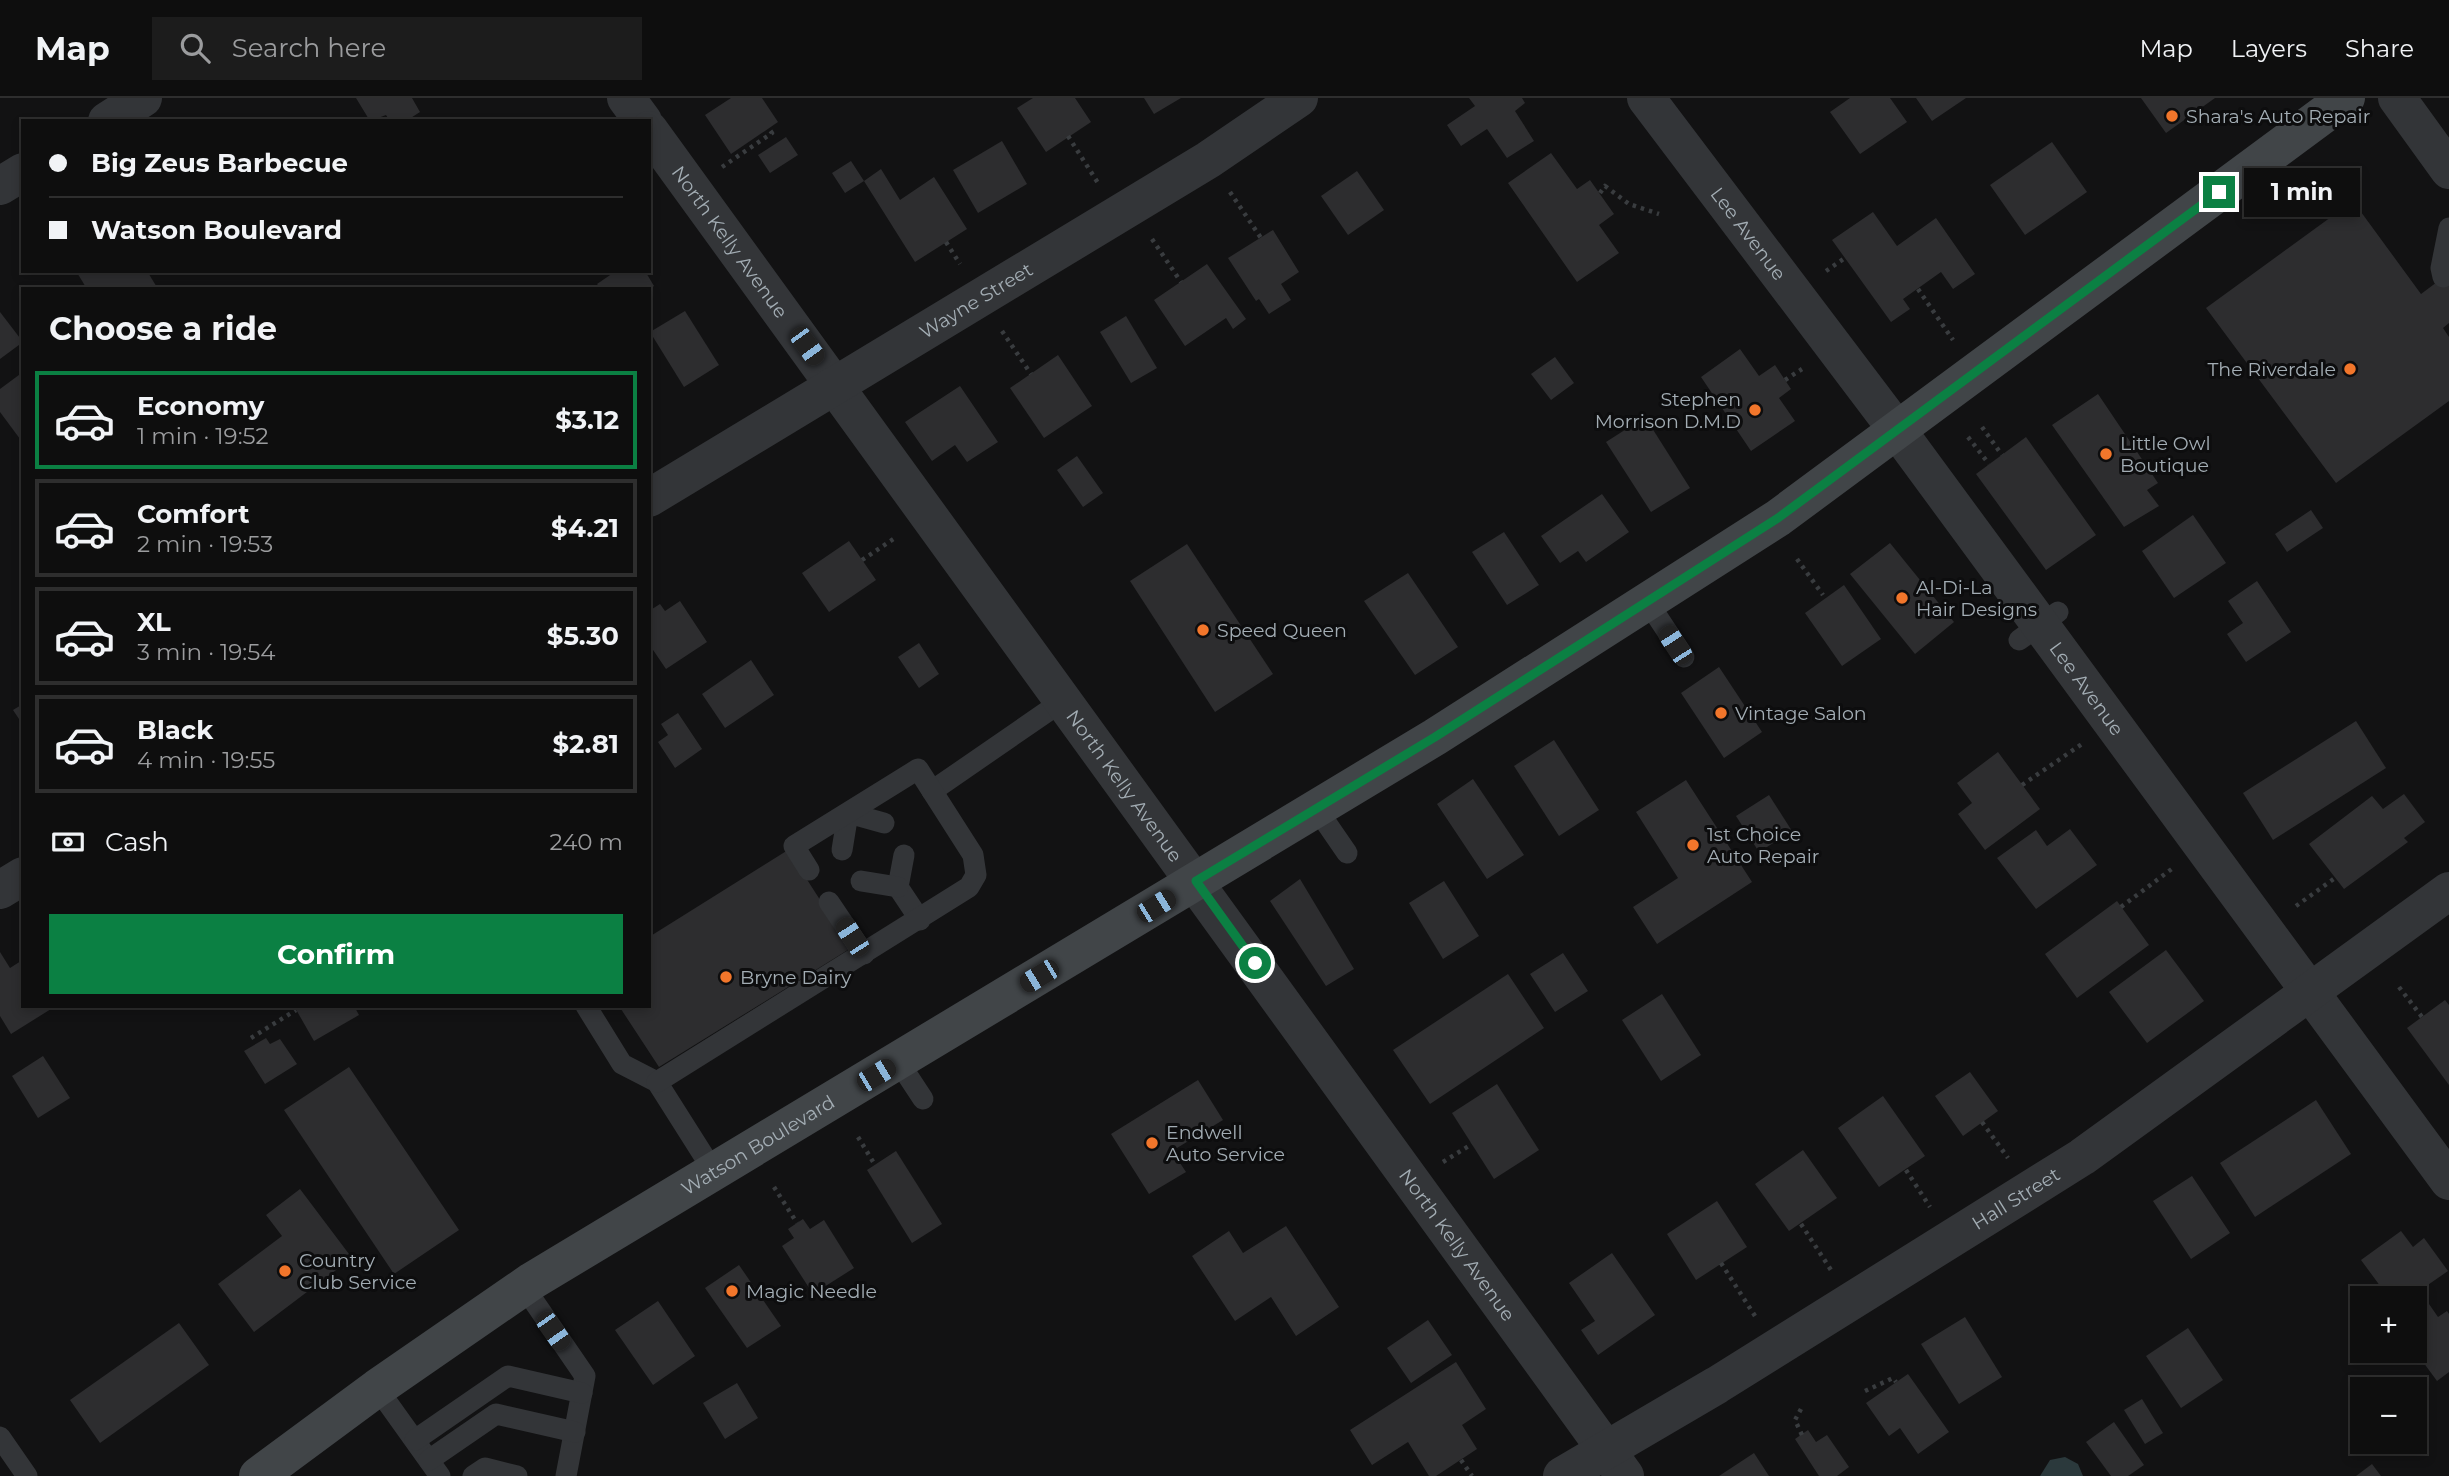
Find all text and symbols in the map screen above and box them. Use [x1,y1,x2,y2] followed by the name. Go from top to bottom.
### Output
[152,17,642,80] search box
[35,28,110,68] text: Map
[176,29,214,67] icon: search
[232,32,386,64] text: Search here
[2139,34,2193,63] text: Map
[2231,34,2307,63] text: Layers
[2345,34,2414,63] text: Share
[2186,105,2370,128] place label: Shara's Auto Repair
[2164,108,2180,124] marker: Shara's Auto Repair
[91,147,348,179] text: Big Zeus Barbecue
[667,161,793,322] street label: North Kelly Avenue
[2244,168,2359,217] callout: 1 min
[2203,176,2235,208] route end
[2271,178,2333,206] text: 1 min
[1706,182,1791,285] street label: Lee Avenue
[91,214,342,246] text: Watson Boulevard
[915,257,1037,343] street label: Wayne Street
[49,309,277,348] text: Choose a ride
[787,323,828,369] car
[2207,358,2336,381] place label: The Riverdale
[2342,361,2358,377] marker: The Riverdale
[1595,388,1741,433] place label: Stephen Morrison D.M.D
[53,389,116,452] icon: car
[137,390,264,422] text: Economy
[1747,402,1763,418] marker: Stephen Morrison D.M.D
[555,404,619,436] text: $3.12
[137,422,268,450] text: 1 min · 19:52
[2120,432,2211,477] place label: Little Owl Boutique
[2098,446,2114,462] marker: Little Owl Boutique
[53,497,116,560] icon: car
[137,498,249,530] text: Comfort
[551,512,619,544] text: $4.21
[137,530,273,558] text: 2 min · 19:53
[1916,576,2037,621] place label: Al-Di-La Hair Designs
[1894,590,1910,606] marker: Al-Di-La Hair Designs
[53,605,116,668] icon: car
[137,606,171,638] text: XL
[1217,619,1347,642] place label: Speed Queen
[547,620,619,652] text: $5.30
[1195,622,1211,638] marker: Speed Queen
[1655,622,1696,668] car
[2045,637,2129,740] street label: Lee Avenue
[137,638,275,666] text: 3 min · 19:54
[1735,702,1867,725] place label: Vintage Salon
[1062,705,1187,866] street label: North Kelly Avenue
[1713,705,1729,721] marker: Vintage Salon
[53,713,116,776] icon: car
[137,714,213,746] text: Black
[552,728,619,760] text: $2.81
[137,746,275,774] text: 4 min · 19:55
[49,823,87,861] icon: cash
[1707,823,1819,868] place label: 1st Choice Auto Repair
[105,826,169,858] text: Cash
[550,828,623,856] text: 240 m
[1685,837,1701,853] marker: 1st Choice Auto Repair
[1133,886,1180,926] car
[49,914,623,994] button: Confirm
[832,914,873,960] car
[1239,947,1271,979] route start
[1016,956,1063,996] car
[740,966,852,989] place label: Bryne Dairy
[718,969,734,985] marker: Bryne Dairy
[853,1055,900,1095] car
[677,1090,839,1200] street label: Watson Boulevard
[1166,1121,1285,1166] place label: Endwell Auto Service
[1144,1135,1160,1151] marker: Endwell Auto Service
[1968,1162,2064,1234] street label: Hall Street
[1394,1164,1520,1325] street label: North Kelly Avenue
[299,1249,417,1294] place label: Country Club Service
[277,1263,293,1279] marker: Country Club Service
[746,1280,877,1303] place label: Magic Needle
[724,1283,740,1299] marker: Magic Needle
[2350,1286,2427,1454] map controls
[2350,1286,2427,1363] button: +
[533,1308,574,1354] car
[2350,1377,2427,1454] button: −

